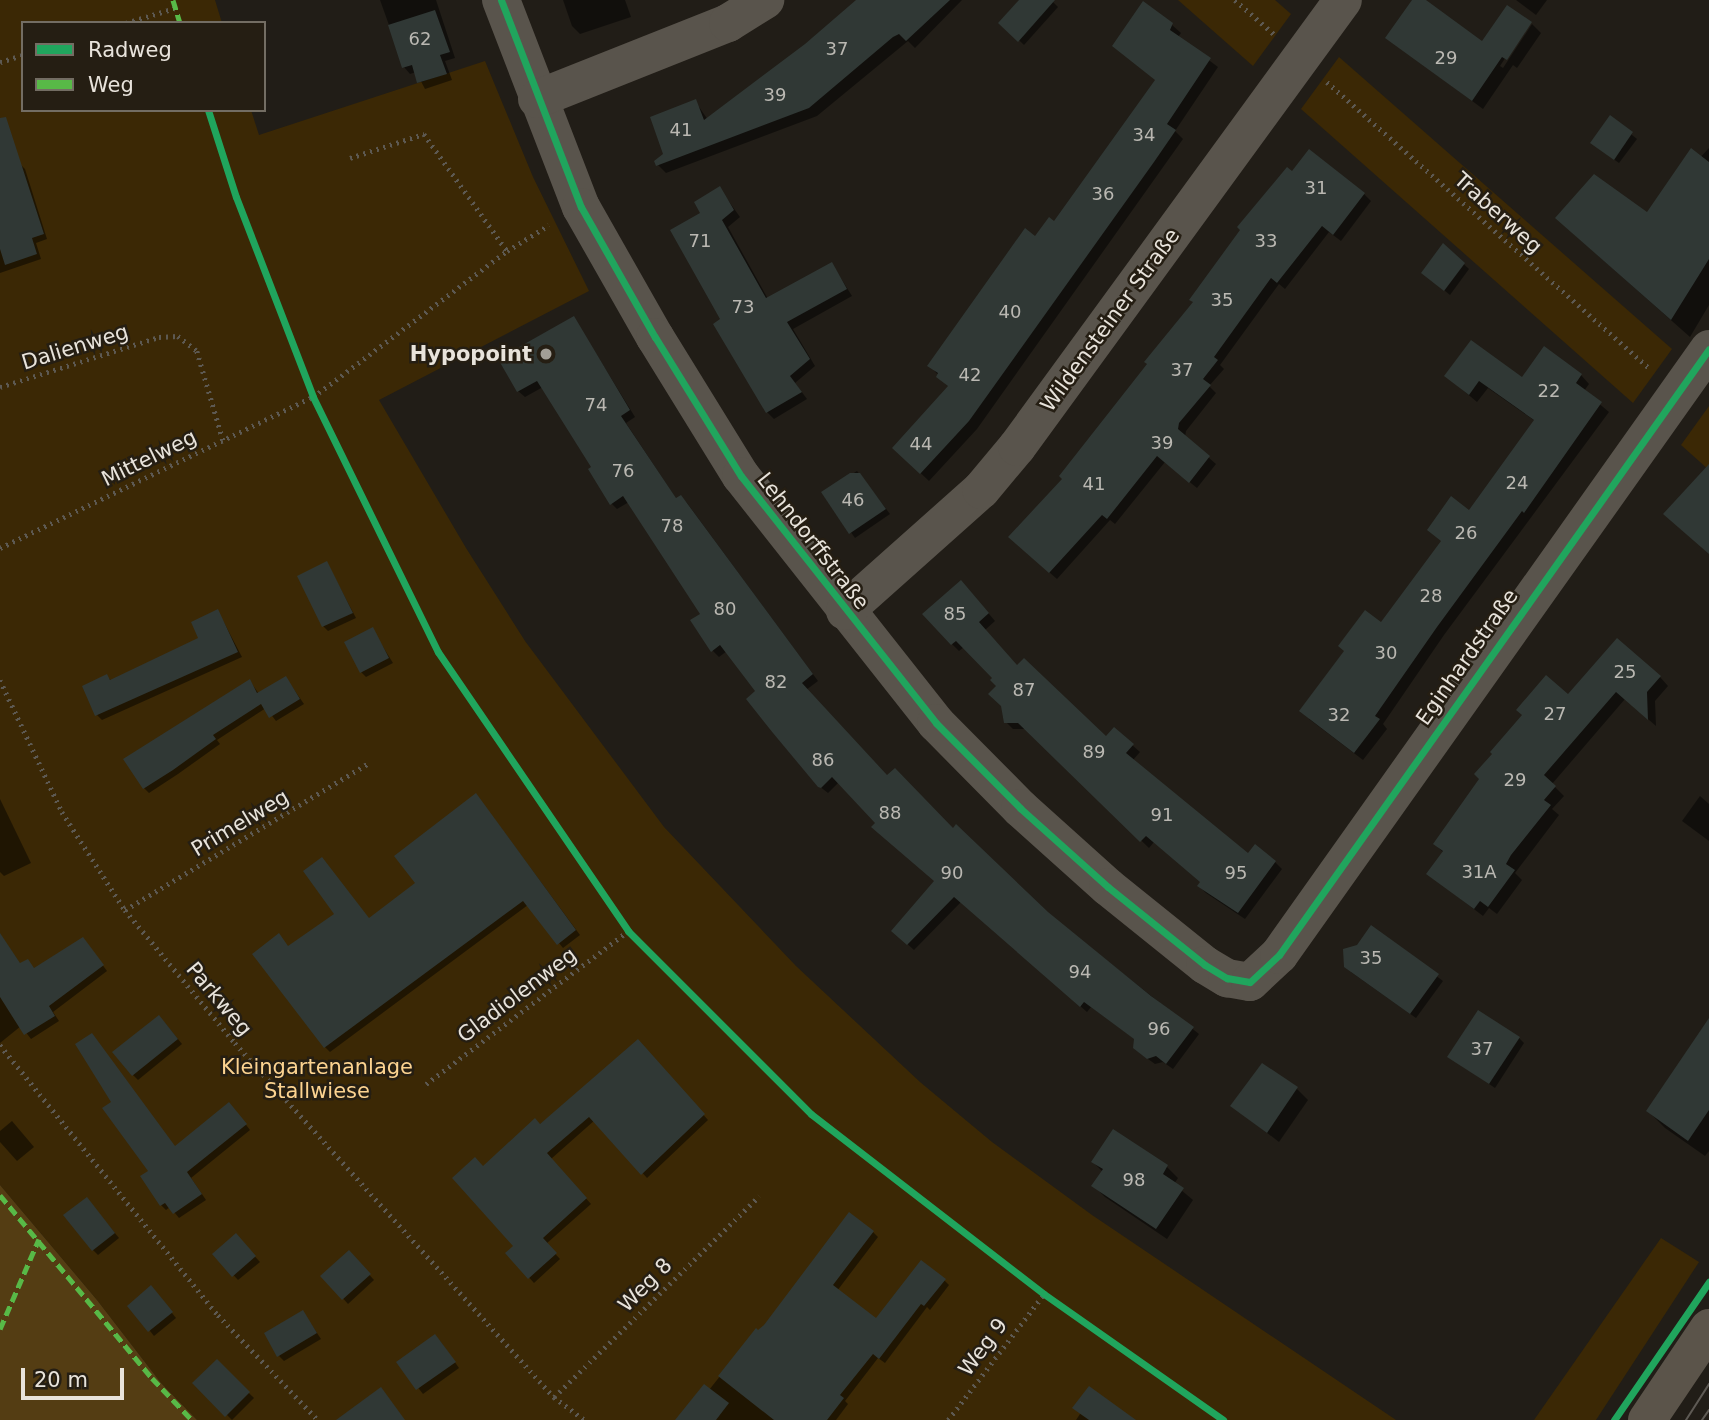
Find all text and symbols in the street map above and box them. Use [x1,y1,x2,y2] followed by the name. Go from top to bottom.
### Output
[21,21,266,112] legend
[409,28,431,50] house number: 62
[88,38,172,62] text: Radweg
[826,38,848,60] house number: 37
[1435,47,1457,69] house number: 29
[88,73,134,97] text: Weg
[764,84,786,106] house number: 39
[670,119,692,141] house number: 41
[1133,124,1155,146] house number: 34
[1449,167,1547,259] street label: Traberweg
[1305,177,1327,199] house number: 31
[1092,183,1114,205] house number: 36
[1035,224,1185,416] street label: Wildensteiner Straße
[689,230,711,252] house number: 71
[1255,230,1277,252] house number: 33
[1211,289,1233,311] house number: 35
[732,296,754,318] house number: 73
[999,301,1021,323] house number: 40
[19,319,131,375] street label: Dalienweg
[410,341,532,367] place label: Hypopoint
[538,346,554,362] marker: Hypopoint
[1171,359,1193,381] house number: 37
[959,364,981,386] house number: 42
[1538,380,1560,402] house number: 22
[585,394,607,416] house number: 74
[97,424,201,492] street label: Mittelweg
[1151,432,1173,454] house number: 39
[910,433,932,455] house number: 44
[612,460,634,482] house number: 76
[752,467,874,615] street label: Lehndorffstraße
[1506,472,1528,494] house number: 24
[1083,473,1105,495] house number: 41
[842,489,864,511] house number: 46
[661,515,683,537] house number: 78
[1455,522,1477,544] house number: 26
[1411,584,1523,730] street label: Eginhardstraße
[1420,585,1442,607] house number: 28
[714,598,736,620] house number: 80
[944,603,966,625] house number: 85
[1375,642,1397,664] house number: 30
[1614,661,1636,683] house number: 25
[765,671,787,693] house number: 82
[1013,679,1035,701] house number: 87
[1544,703,1566,725] house number: 27
[1328,704,1350,726] house number: 32
[1083,741,1105,763] house number: 89
[812,749,834,771] house number: 86
[1504,769,1526,791] house number: 29
[187,784,293,862] street label: Primelweg
[879,802,901,824] house number: 88
[1151,804,1173,826] house number: 91
[1461,861,1497,883] house number: 31A
[941,862,963,884] house number: 90
[1225,862,1247,884] house number: 95
[453,942,581,1048] street label: Gladiolenweg
[1360,947,1382,969] house number: 35
[181,957,257,1041] street label: Parkweg
[1069,961,1091,983] house number: 94
[1148,1018,1170,1040] house number: 96
[1471,1038,1493,1060] house number: 37
[221,1054,413,1104] park label: Kleingartenanlage Stallwiese
[1123,1169,1145,1191] house number: 98
[613,1253,677,1317] street label: Weg 8
[953,1313,1013,1381] street label: Weg 9
[24,1354,128,1398] scale bar
[34,1368,88,1392] text: 20 m

